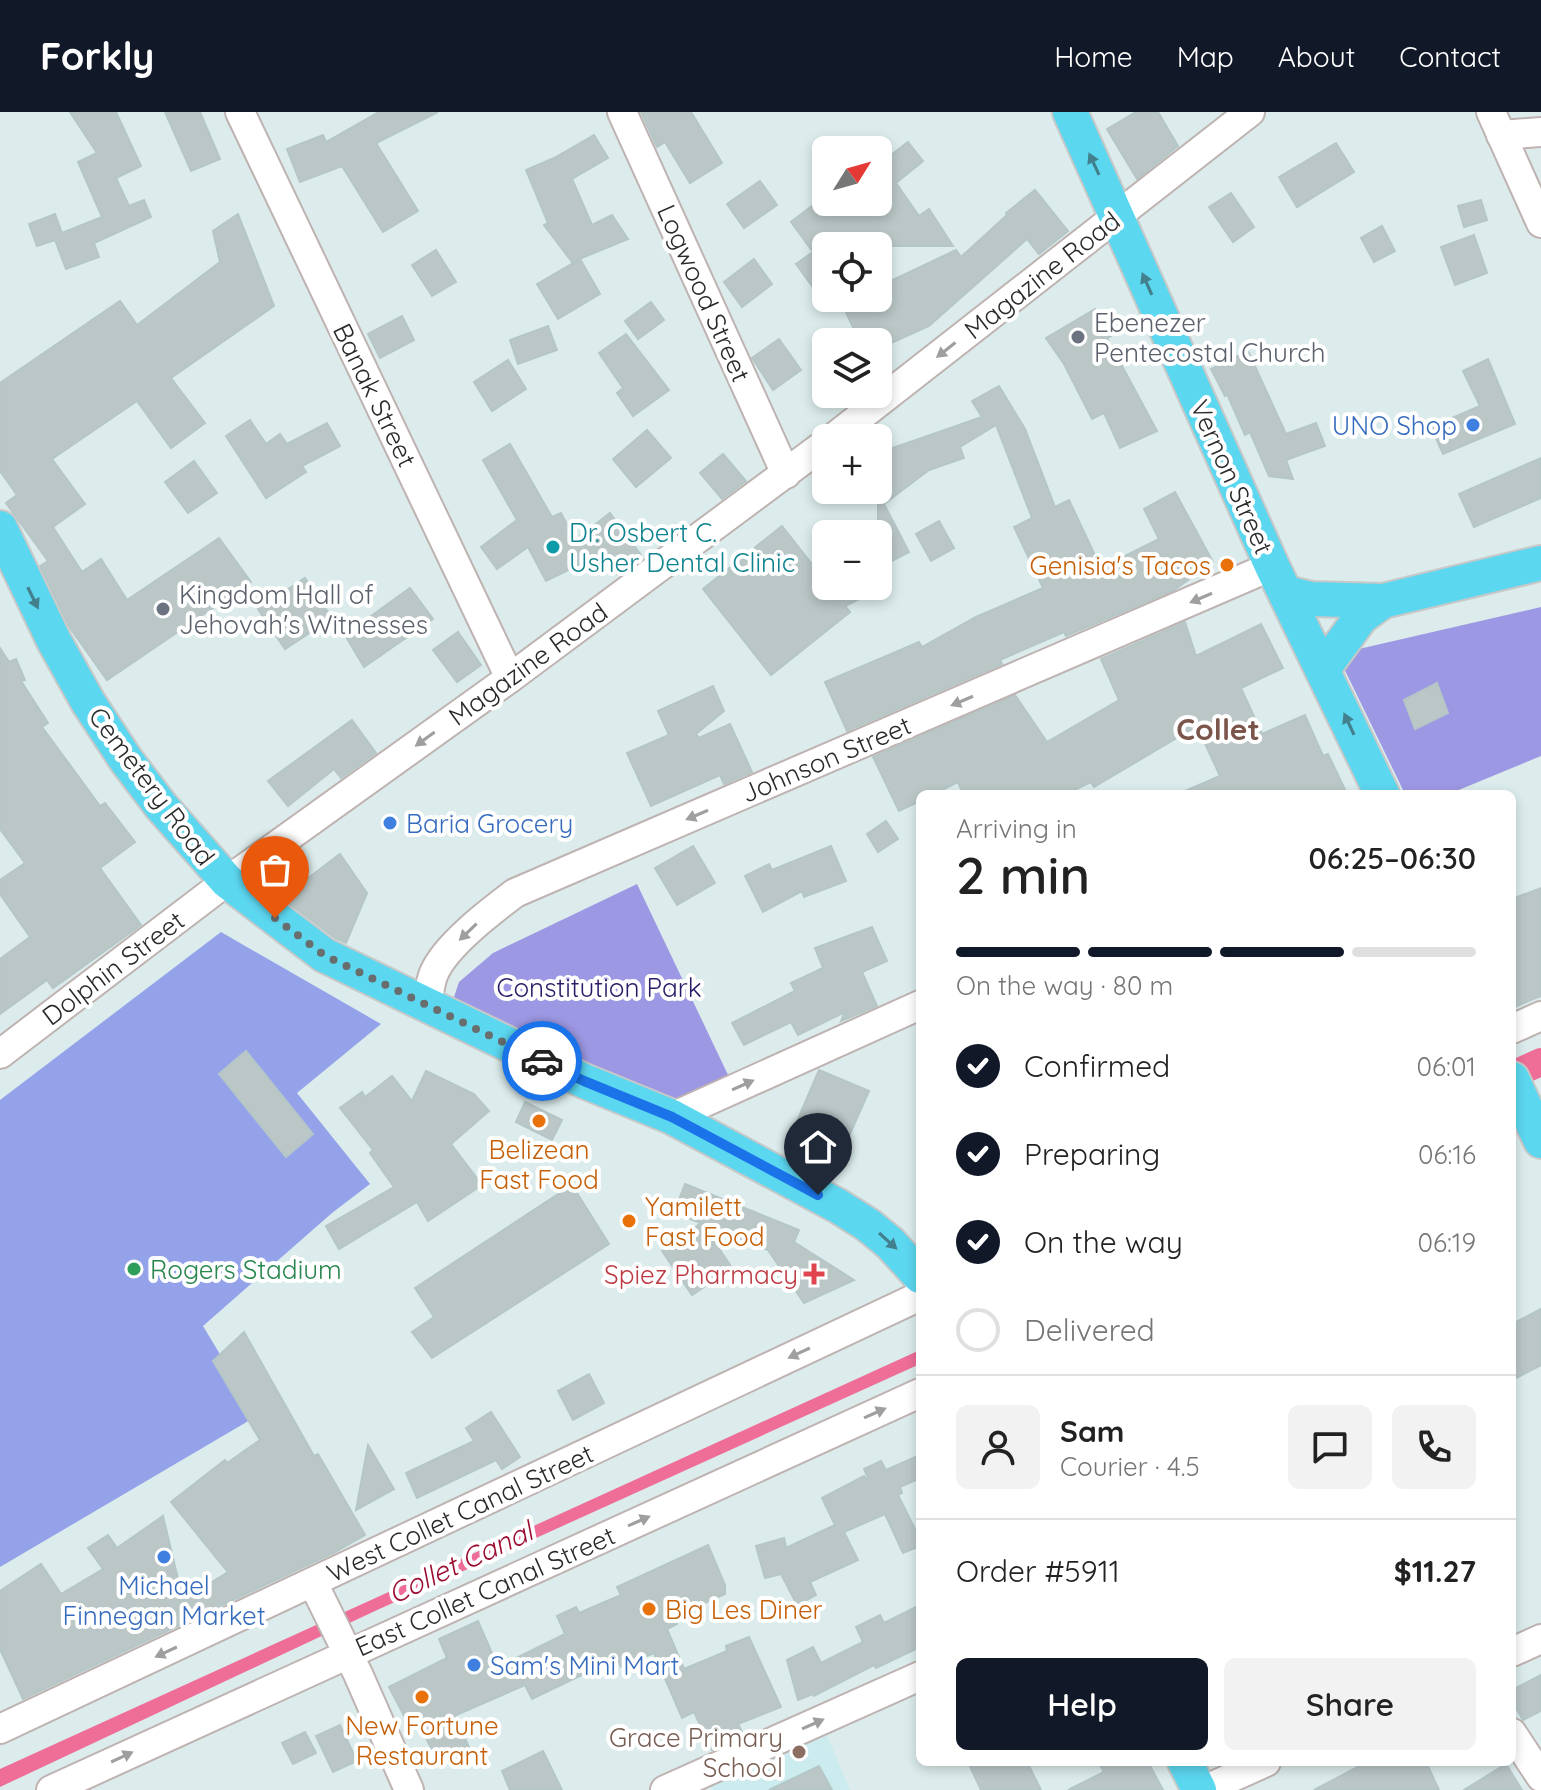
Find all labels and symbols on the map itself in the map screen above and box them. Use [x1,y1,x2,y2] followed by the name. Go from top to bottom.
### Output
[812,136,892,216] north arrow
[1087,153,1101,176] one-way arrow
[650,199,758,387] street label: Logwood Street
[958,204,1126,346] street label: Magazine Road
[1141,272,1154,295] one-way arrow
[1094,306,1326,369] place label: Ebenezer Pentecostal Church
[326,318,424,472] street label: Banak Street
[1069,328,1087,346] marker: Ebenezer Pentecostal Church
[936,342,956,358] one-way arrow
[1183,395,1281,559] street label: Vernon Street
[1332,409,1457,442] place label: UNO Shop
[1464,416,1482,434] marker: UNO Shop
[569,516,795,579] place label: Dr. Osbert C. Usher Dental Clinic
[544,538,562,556] marker: Dr. Osbert C. Usher Dental Clinic
[1030,549,1211,582] place label: Genisia's Tacos
[1218,556,1236,574] marker: Genisia's Tacos
[179,578,428,641] place label: Kingdom Hall of Jehovah's Witnesses
[26,587,40,610] one-way arrow
[1189,591,1212,604] one-way arrow
[442,595,614,733] street label: Magazine Road
[154,600,172,618] marker: Kingdom Hall of Jehovah's Witnesses
[950,694,974,707] one-way arrow
[82,700,222,872] street label: Cemetery Road
[736,708,916,810] street label: Johnson Street
[1176,710,1260,748] district label: Collet
[1342,712,1356,735] one-way arrow
[415,730,436,746] one-way arrow
[406,807,573,840] place label: Baria Grocery
[686,808,709,821] one-way arrow
[381,814,399,832] marker: Baria Grocery
[241,836,309,918] pin
[35,904,191,1032] street label: Dolphin Street
[459,923,478,941] one-way arrow
[496,971,702,1004] park label: Constitution Park
[502,1021,582,1101] courier
[731,1078,755,1091] one-way arrow
[530,1112,548,1130] marker: Belizean Fast Food
[784,1113,852,1195] pin
[479,1133,599,1196] place label: Belizean Fast Food
[645,1190,765,1253] place label: Yamilett Fast Food
[620,1212,638,1230] marker: Yamilett Fast Food
[878,1232,897,1250] one-way arrow
[150,1253,342,1286] place label: Rogers Stadium
[604,1258,798,1291] place label: Spiez Pharmacy
[125,1260,143,1278] marker: Rogers Stadium
[805,1265,823,1283] marker: Spiez Pharmacy
[787,1346,810,1360] one-way arrow
[864,1407,887,1420] one-way arrow
[322,1438,598,1588] street label: West Collet Canal Street
[382,1514,538,1610] water label: Collet Canal
[627,1514,650,1528] one-way arrow
[350,1519,620,1663] street label: East Collet Canal Street
[155,1548,173,1566] marker: Michael Finnegan Market
[63,1569,265,1632] place label: Michael Finnegan Market
[665,1593,823,1626] place label: Big Les Diner
[640,1600,658,1618] marker: Big Les Diner
[154,1645,178,1659] one-way arrow
[490,1649,679,1682] place label: Sam's Mini Mart
[465,1656,483,1674] marker: Sam's Mini Mart
[413,1688,431,1706] marker: New Fortune Restaurant
[345,1709,499,1772] place label: New Fortune Restaurant
[801,1717,824,1731] one-way arrow
[609,1721,783,1784] place label: Grace Primary School
[790,1743,808,1761] marker: Grace Primary School
[110,1750,134,1764] one-way arrow

